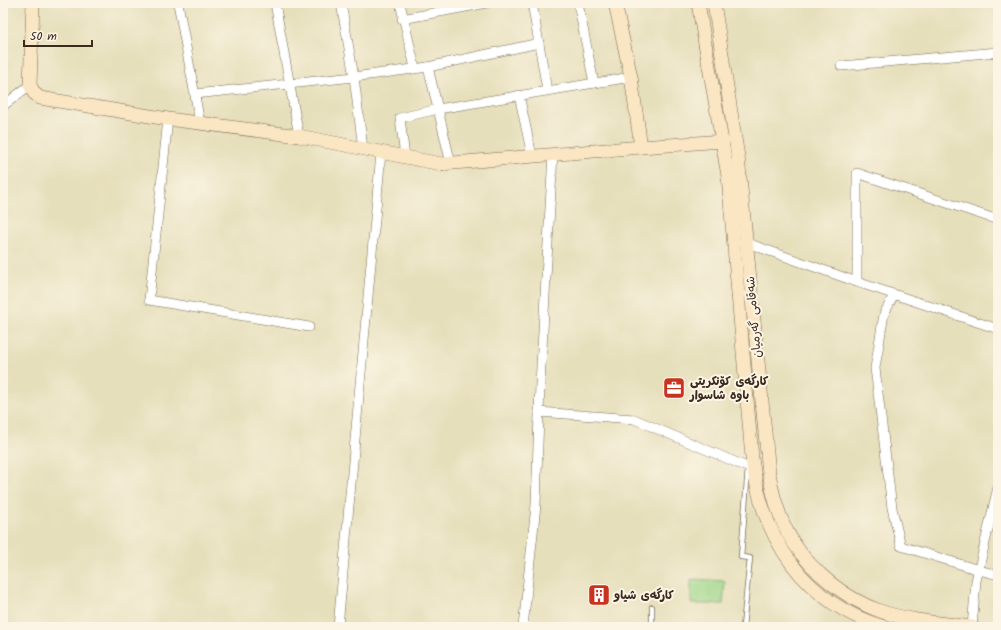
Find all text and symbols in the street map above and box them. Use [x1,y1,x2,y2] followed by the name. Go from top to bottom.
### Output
[24,22,92,48] scale bar
[30,27,57,46] text: 50 m
[741,275,767,359] street label: شەقامی گەرمیان
[689,372,769,405] place label: کارگەی کۆنکریتی باوە شاسوار
[661,375,687,401] office icon: کارگەی کۆنکریتی باوە شاسوار
[586,582,612,608] building icon: کارگەی شیاو
[613,586,674,605] place label: کارگەی شیاو

